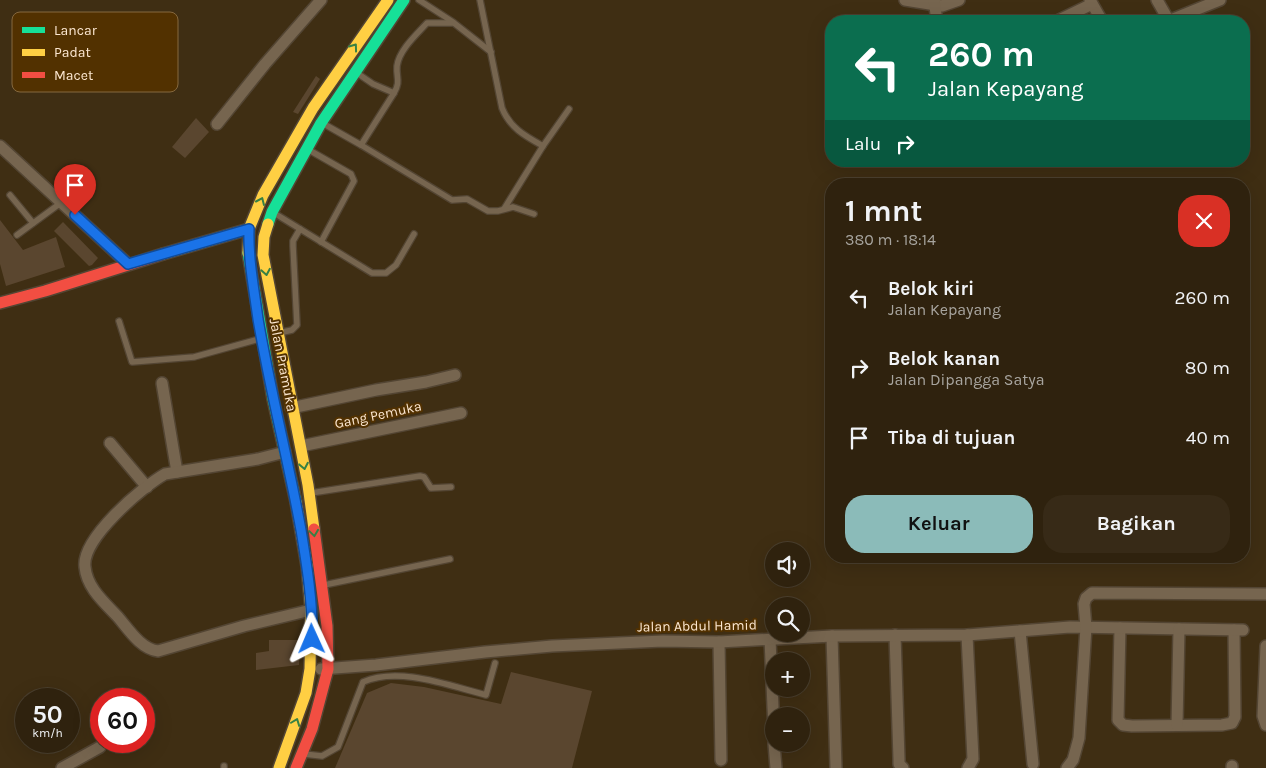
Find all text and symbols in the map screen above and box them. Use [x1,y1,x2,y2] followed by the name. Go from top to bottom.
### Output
[12,12,178,92] legend
[54,22,98,39] text: Lancar
[928,34,1035,75] text: 260 m
[845,35,910,100] icon: left
[348,43,357,53] one-way arrow
[54,44,91,61] text: Padat
[54,67,93,84] text: Macet
[928,76,1083,102] text: Jalan Kepayang
[891,130,919,158] icon: right
[845,133,881,155] text: Lalu
[54,164,96,215] pin
[61,171,89,199] icon: arrive
[845,193,922,229] text: 1 mnt
[1178,195,1230,247] button: close
[255,197,265,206] one-way arrow
[845,230,936,249] text: 380 m · 18:14
[261,267,271,276] one-way arrow
[888,278,974,300] text: Belok kiri
[845,284,873,312] icon: left
[1175,287,1230,309] text: 260 m
[888,300,1001,319] text: Jalan Kepayang
[266,317,300,413] street label: Jalan Pramuka
[888,348,1000,370] text: Belok kanan
[845,354,873,382] icon: right
[1185,357,1230,379] text: 80 m
[888,370,1045,389] text: Jalan Dipangga Satya
[333,397,423,433] street label: Gang Pemuka
[845,424,873,452] icon: arrive
[888,427,1015,449] text: Tiba di tujuan
[1186,427,1230,449] text: 40 m
[299,461,309,470] one-way arrow
[845,495,1033,553] button: Keluar
[1043,495,1230,553] button: Bagikan
[309,529,319,537] one-way arrow
[765,542,810,752] map controls
[765,542,810,587] button: sound
[765,597,810,642] button: search
[285,612,337,664] position arrow
[637,616,757,636] street label: Jalan Abdul Hamid
[765,652,810,697] button: +
[90,688,155,753] speed limit sign: 60
[32,700,63,729] text: 50
[765,707,810,752] button: −
[290,719,300,727] one-way arrow
[32,726,63,740] text: km/h

